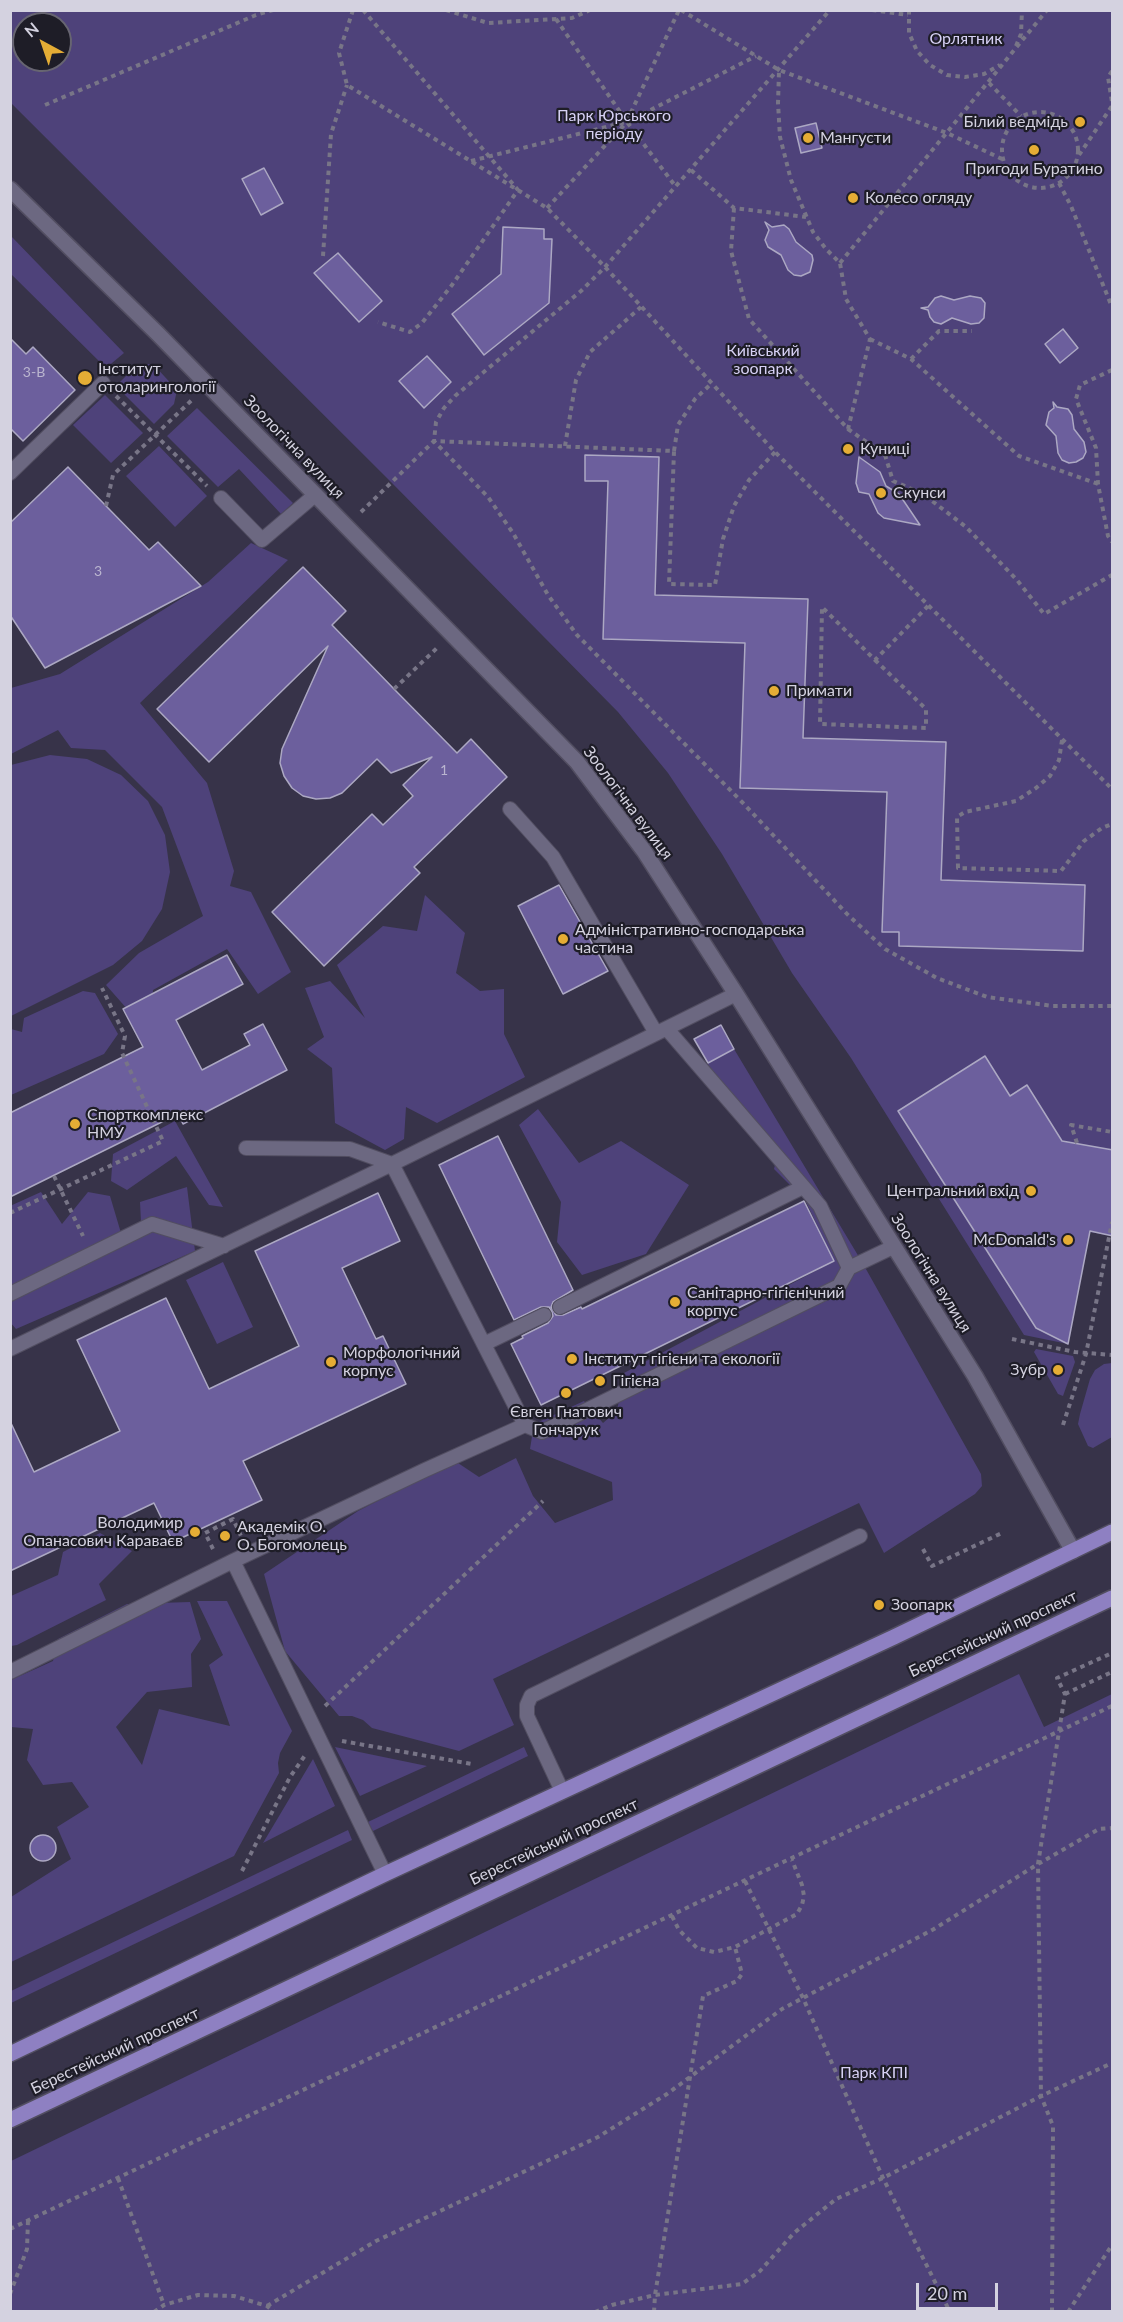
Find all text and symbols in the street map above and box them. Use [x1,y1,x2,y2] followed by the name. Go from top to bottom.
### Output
[12,12,72,72] north arrow
[21,18,42,41] text: N
[929,29,1003,49] park label: Орлятник
[557,106,671,144] park label: Парк Юрського періоду
[964,112,1068,132] place label: Білий ведмідь
[1073,115,1087,129] marker: Білий ведмідь
[820,128,891,148] place label: Мангусти
[801,131,815,145] marker: Мангусти
[1027,143,1041,157] marker: Пригоди Буратино
[965,159,1103,179] place label: Пригоди Буратино
[865,188,972,208] place label: Колесо огляду
[846,191,860,205] marker: Колесо огляду
[726,341,800,379] park label: Київський зоопарк
[98,359,216,397] place label: Інститут отоларингології
[23,364,45,380] house number: 3-В
[76,369,94,387] marker: Інститут отоларингології
[240,391,348,503] street label: Зоологічна вулиця
[860,439,910,459] place label: Куниці
[841,442,855,456] marker: Куниці
[893,483,946,503] place label: Скунси
[874,486,888,500] marker: Скунси
[94,563,102,579] house number: 3
[786,681,852,701] place label: Примати
[767,684,781,698] marker: Примати
[579,743,677,863] street label: Зоологічна вулиця
[440,762,448,778] house number: 1
[575,920,805,958] place label: Адміністративно-господарська частина
[556,932,570,946] marker: Адміністративно-господарська частина
[87,1105,203,1143] place label: Спорткомплекс НМУ
[68,1117,82,1131] marker: Спорткомплекс НМУ
[887,1181,1019,1201] place label: Центральний вхід
[1024,1184,1038,1198] marker: Центральний вхід
[887,1210,975,1336] street label: Зоологічна вулиця
[973,1230,1056,1250] place label: McDonald's
[1061,1233,1075,1247] marker: McDonald's
[687,1283,845,1321] place label: Санітарно-гігієнічний корпус
[668,1295,682,1309] marker: Санітарно-гігієнічний корпус
[343,1343,460,1381] place label: Морфологічний корпус
[584,1349,780,1369] place label: Інститут гігієни та екології
[565,1352,579,1366] marker: Інститут гігієни та екології
[324,1355,338,1369] marker: Морфологічний корпус
[1010,1360,1046,1380] place label: Зубр
[1051,1363,1065,1377] marker: Зубр
[612,1371,660,1391] place label: Гігієна
[593,1374,607,1388] marker: Гігієна
[559,1386,573,1400] marker: Євген Гнатович Гончарук
[510,1402,622,1440] place label: Євген Гнатович Гончарук
[23,1513,183,1551] place label: Володимир Опанасович Караваєв
[237,1517,347,1555] place label: Академік О. О. Богомолець
[188,1525,202,1539] marker: Володимир Опанасович Караваєв
[218,1529,232,1543] marker: Академік О. О. Богомолець
[906,1587,1080,1681] street label: Берестейський проспект
[891,1595,952,1615] place label: Зоопарк
[872,1598,886,1612] marker: Зоопарк
[467,1795,641,1889] street label: Берестейський проспект
[28,2004,202,2098] street label: Берестейський проспект
[840,2063,908,2083] park label: Парк КПІ
[919,2271,1002,2309] scale bar
[927,2282,967,2304] text: 20 m

